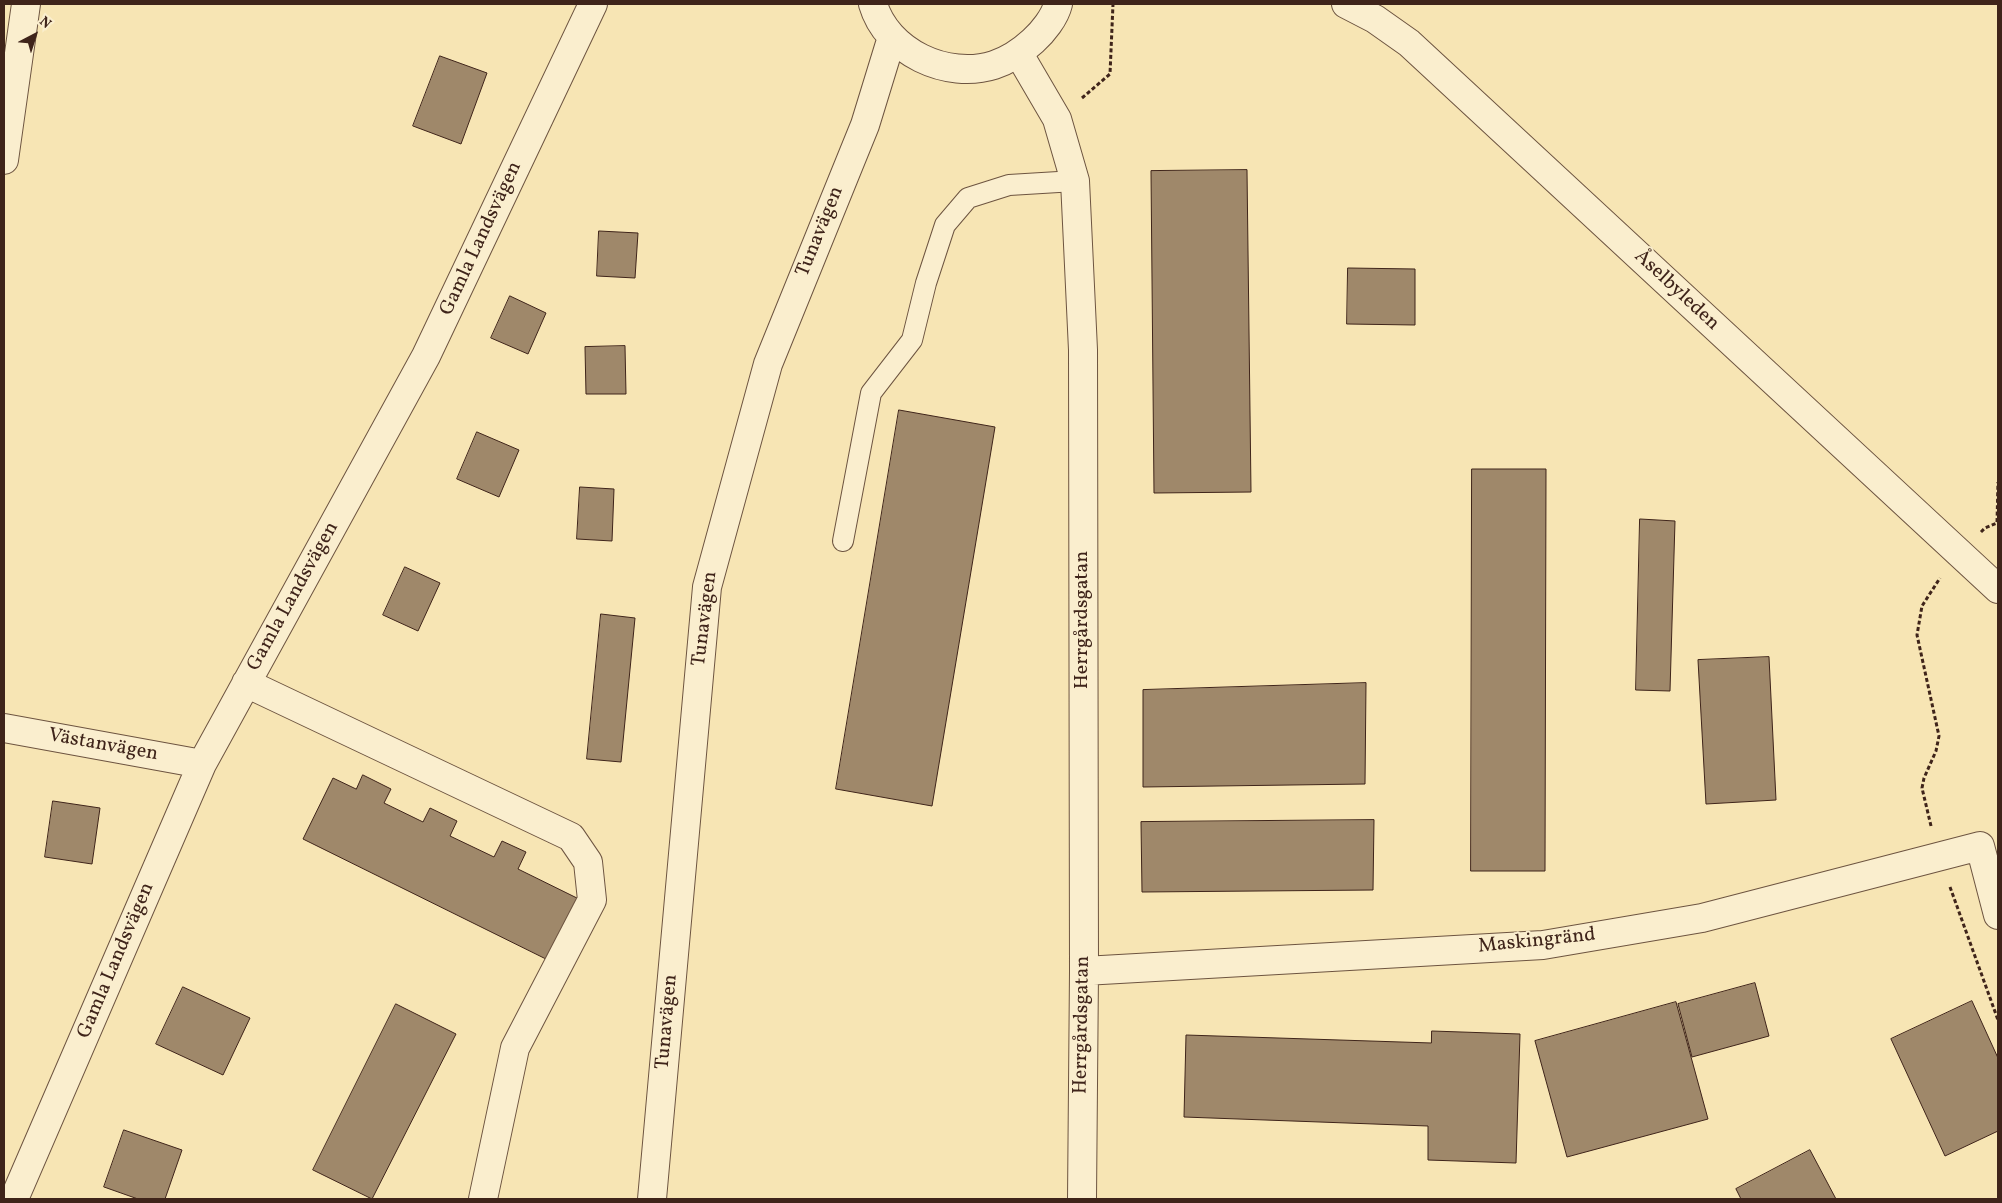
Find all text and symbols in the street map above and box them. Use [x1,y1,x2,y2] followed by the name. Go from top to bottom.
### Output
[10,10,60,60] north arrow
[35,13,55,34] text: N
[436,158,528,320] street label: Gamla Landsvägen
[792,183,850,281] street label: Tunavägen
[1628,245,1724,337] street label: Åselbyleden
[243,518,345,676] street label: Gamla Landsvägen
[1071,551,1095,689] street label: Herrgårdsgatan
[688,570,724,668] street label: Tunavägen
[46,725,160,767] street label: Västanvägen
[73,879,161,1043] street label: Gamla Landsvägen
[1477,924,1597,960] street label: Maskingränd
[1070,956,1096,1094] street label: Herrgårdsgatan
[652,973,684,1071] street label: Tunavägen

